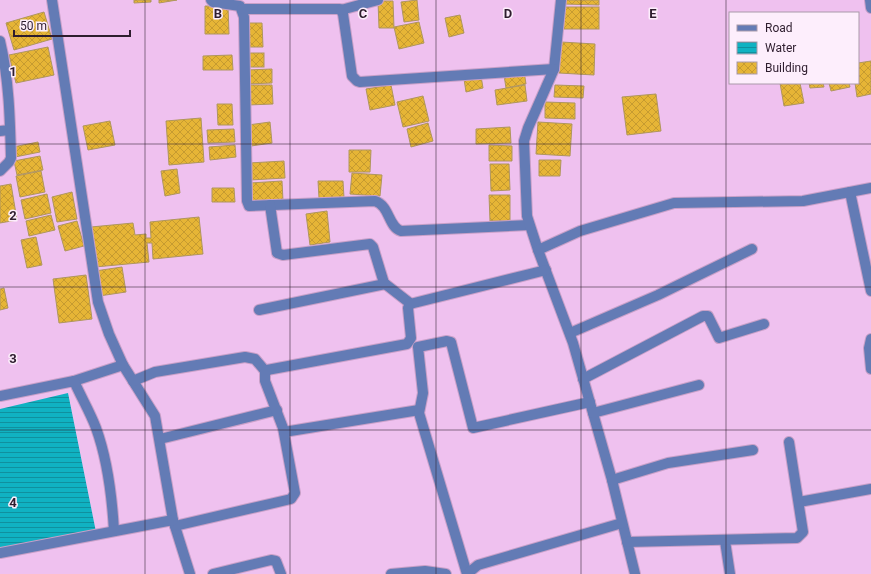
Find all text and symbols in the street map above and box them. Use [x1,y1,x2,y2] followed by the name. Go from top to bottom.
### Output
[214,6,222,21] text: B
[359,6,368,21] text: C
[504,6,512,21] text: D
[649,6,657,21] text: E
[14,12,130,38] scale bar
[729,12,859,84] legend
[20,19,47,33] text: 50 m
[765,21,793,35] text: Road
[765,41,796,55] text: Water
[765,61,808,75] text: Building
[9,64,17,79] text: 1
[9,208,17,223] text: 2
[9,351,17,366] text: 3
[9,495,17,510] text: 4

